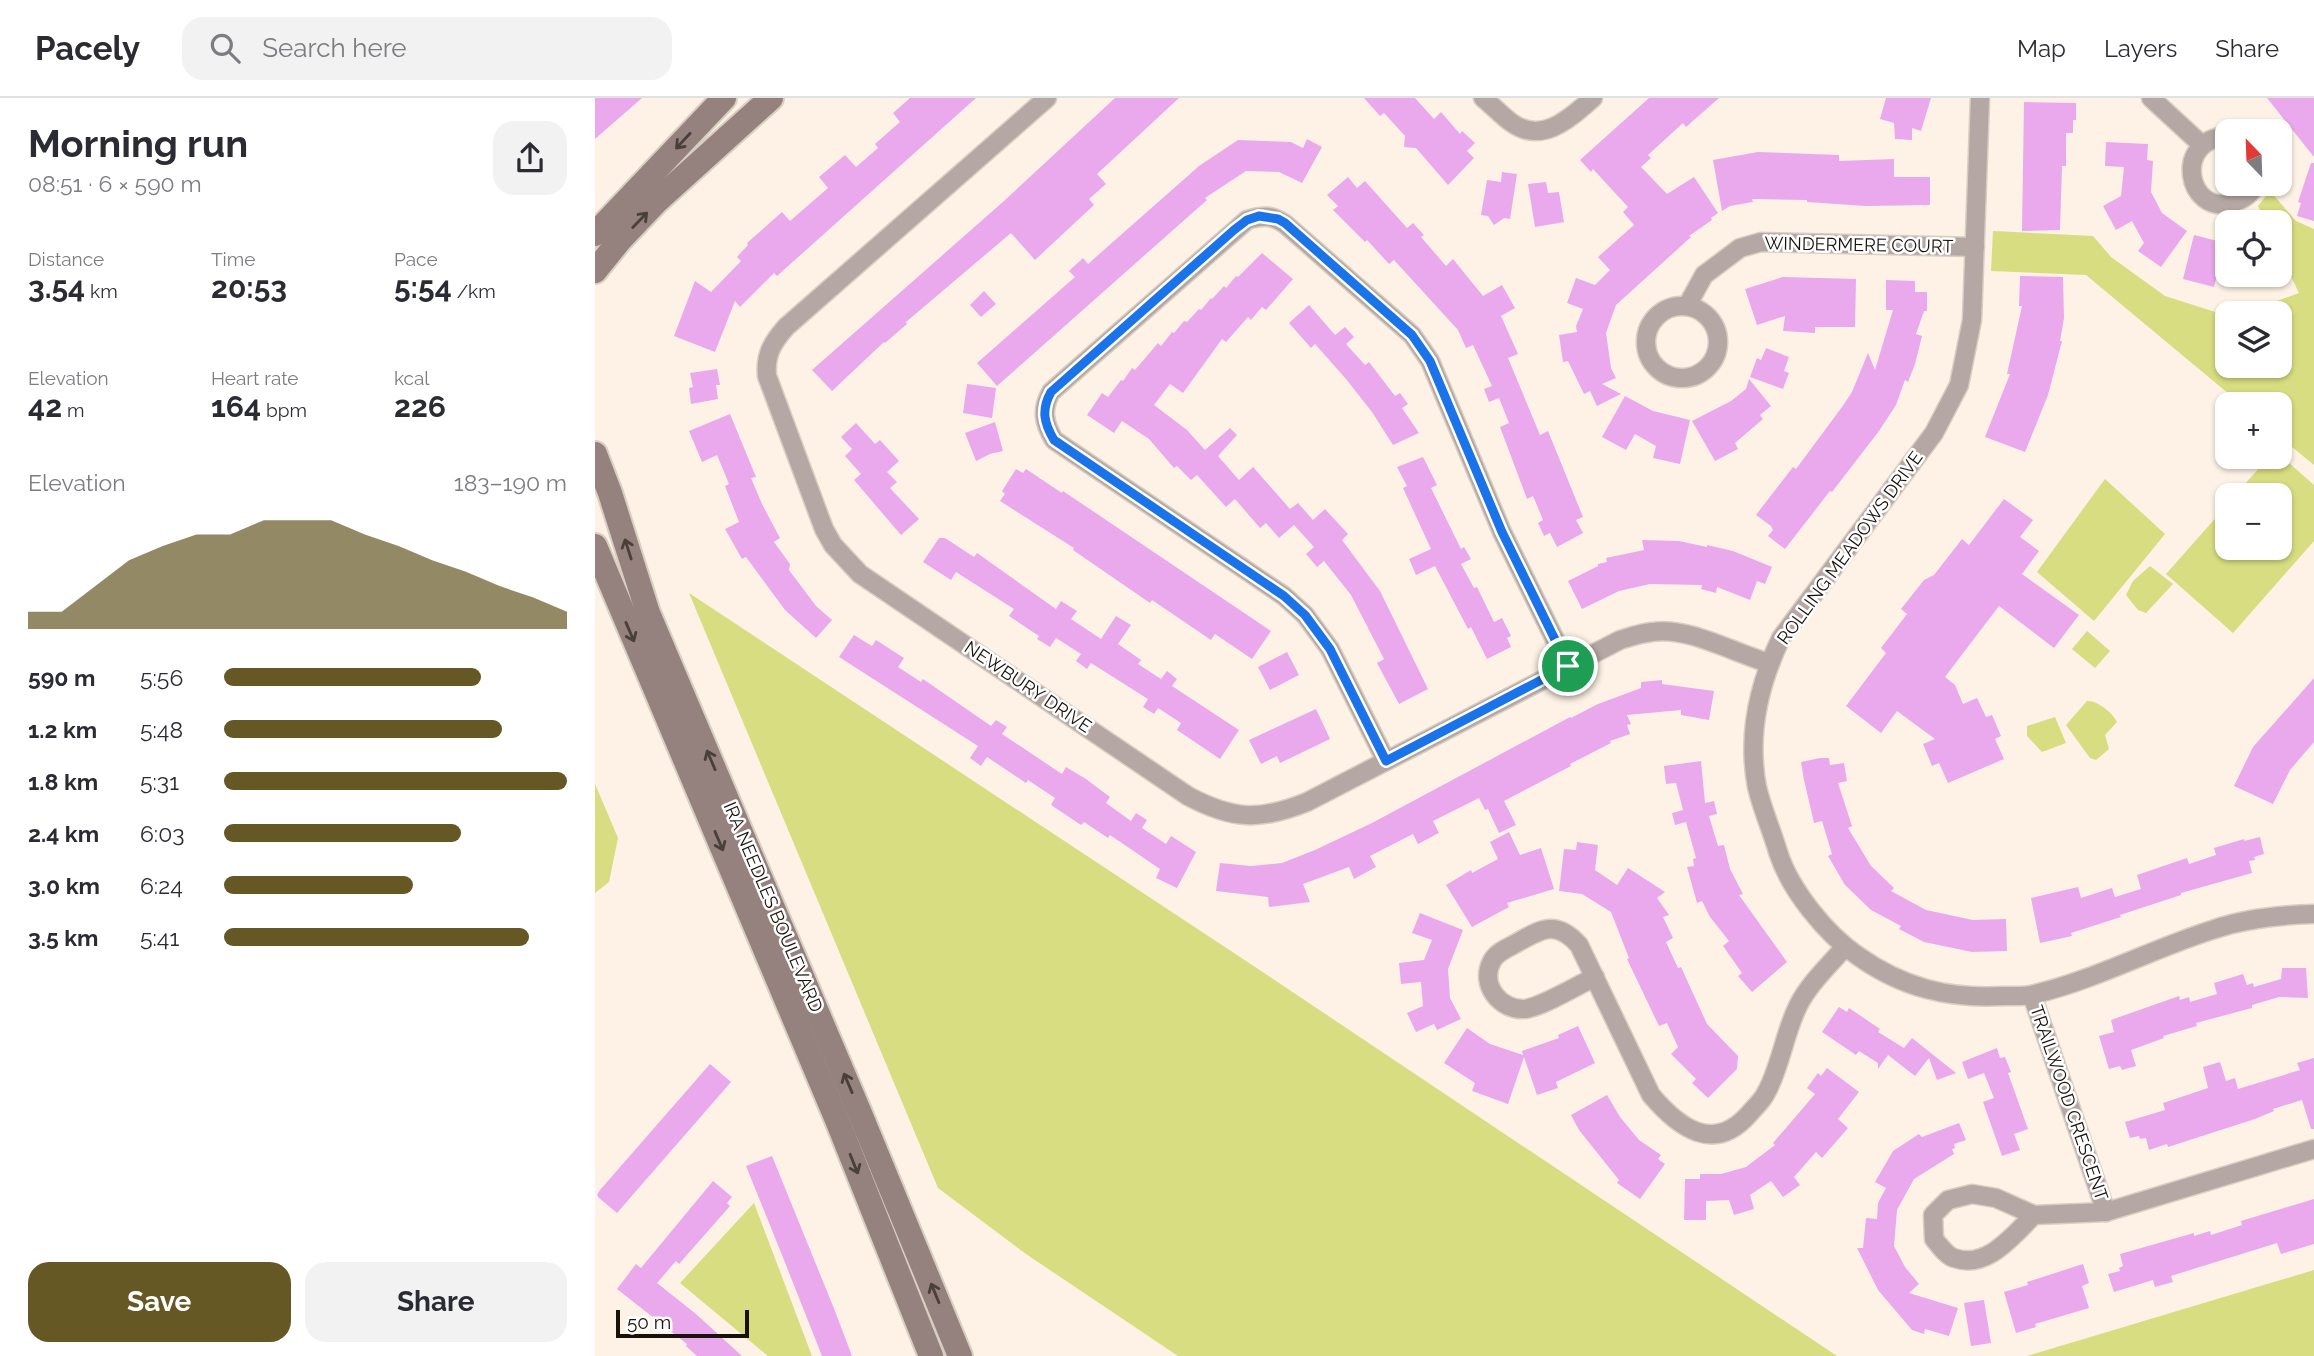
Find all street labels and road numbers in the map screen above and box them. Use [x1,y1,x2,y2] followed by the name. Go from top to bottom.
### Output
[1764,232,1954,257] street label: WINDERMERE COURT
[1773,447,1927,648] street label: ROLLING MEADOWS DRIVE
[961,636,1096,737] street label: NEWBURY DRIVE
[720,798,827,1015] street label: IRA NEEDLES BOULEVARD
[2026,1003,2113,1203] street label: TRAILWOOD CRESCENT

